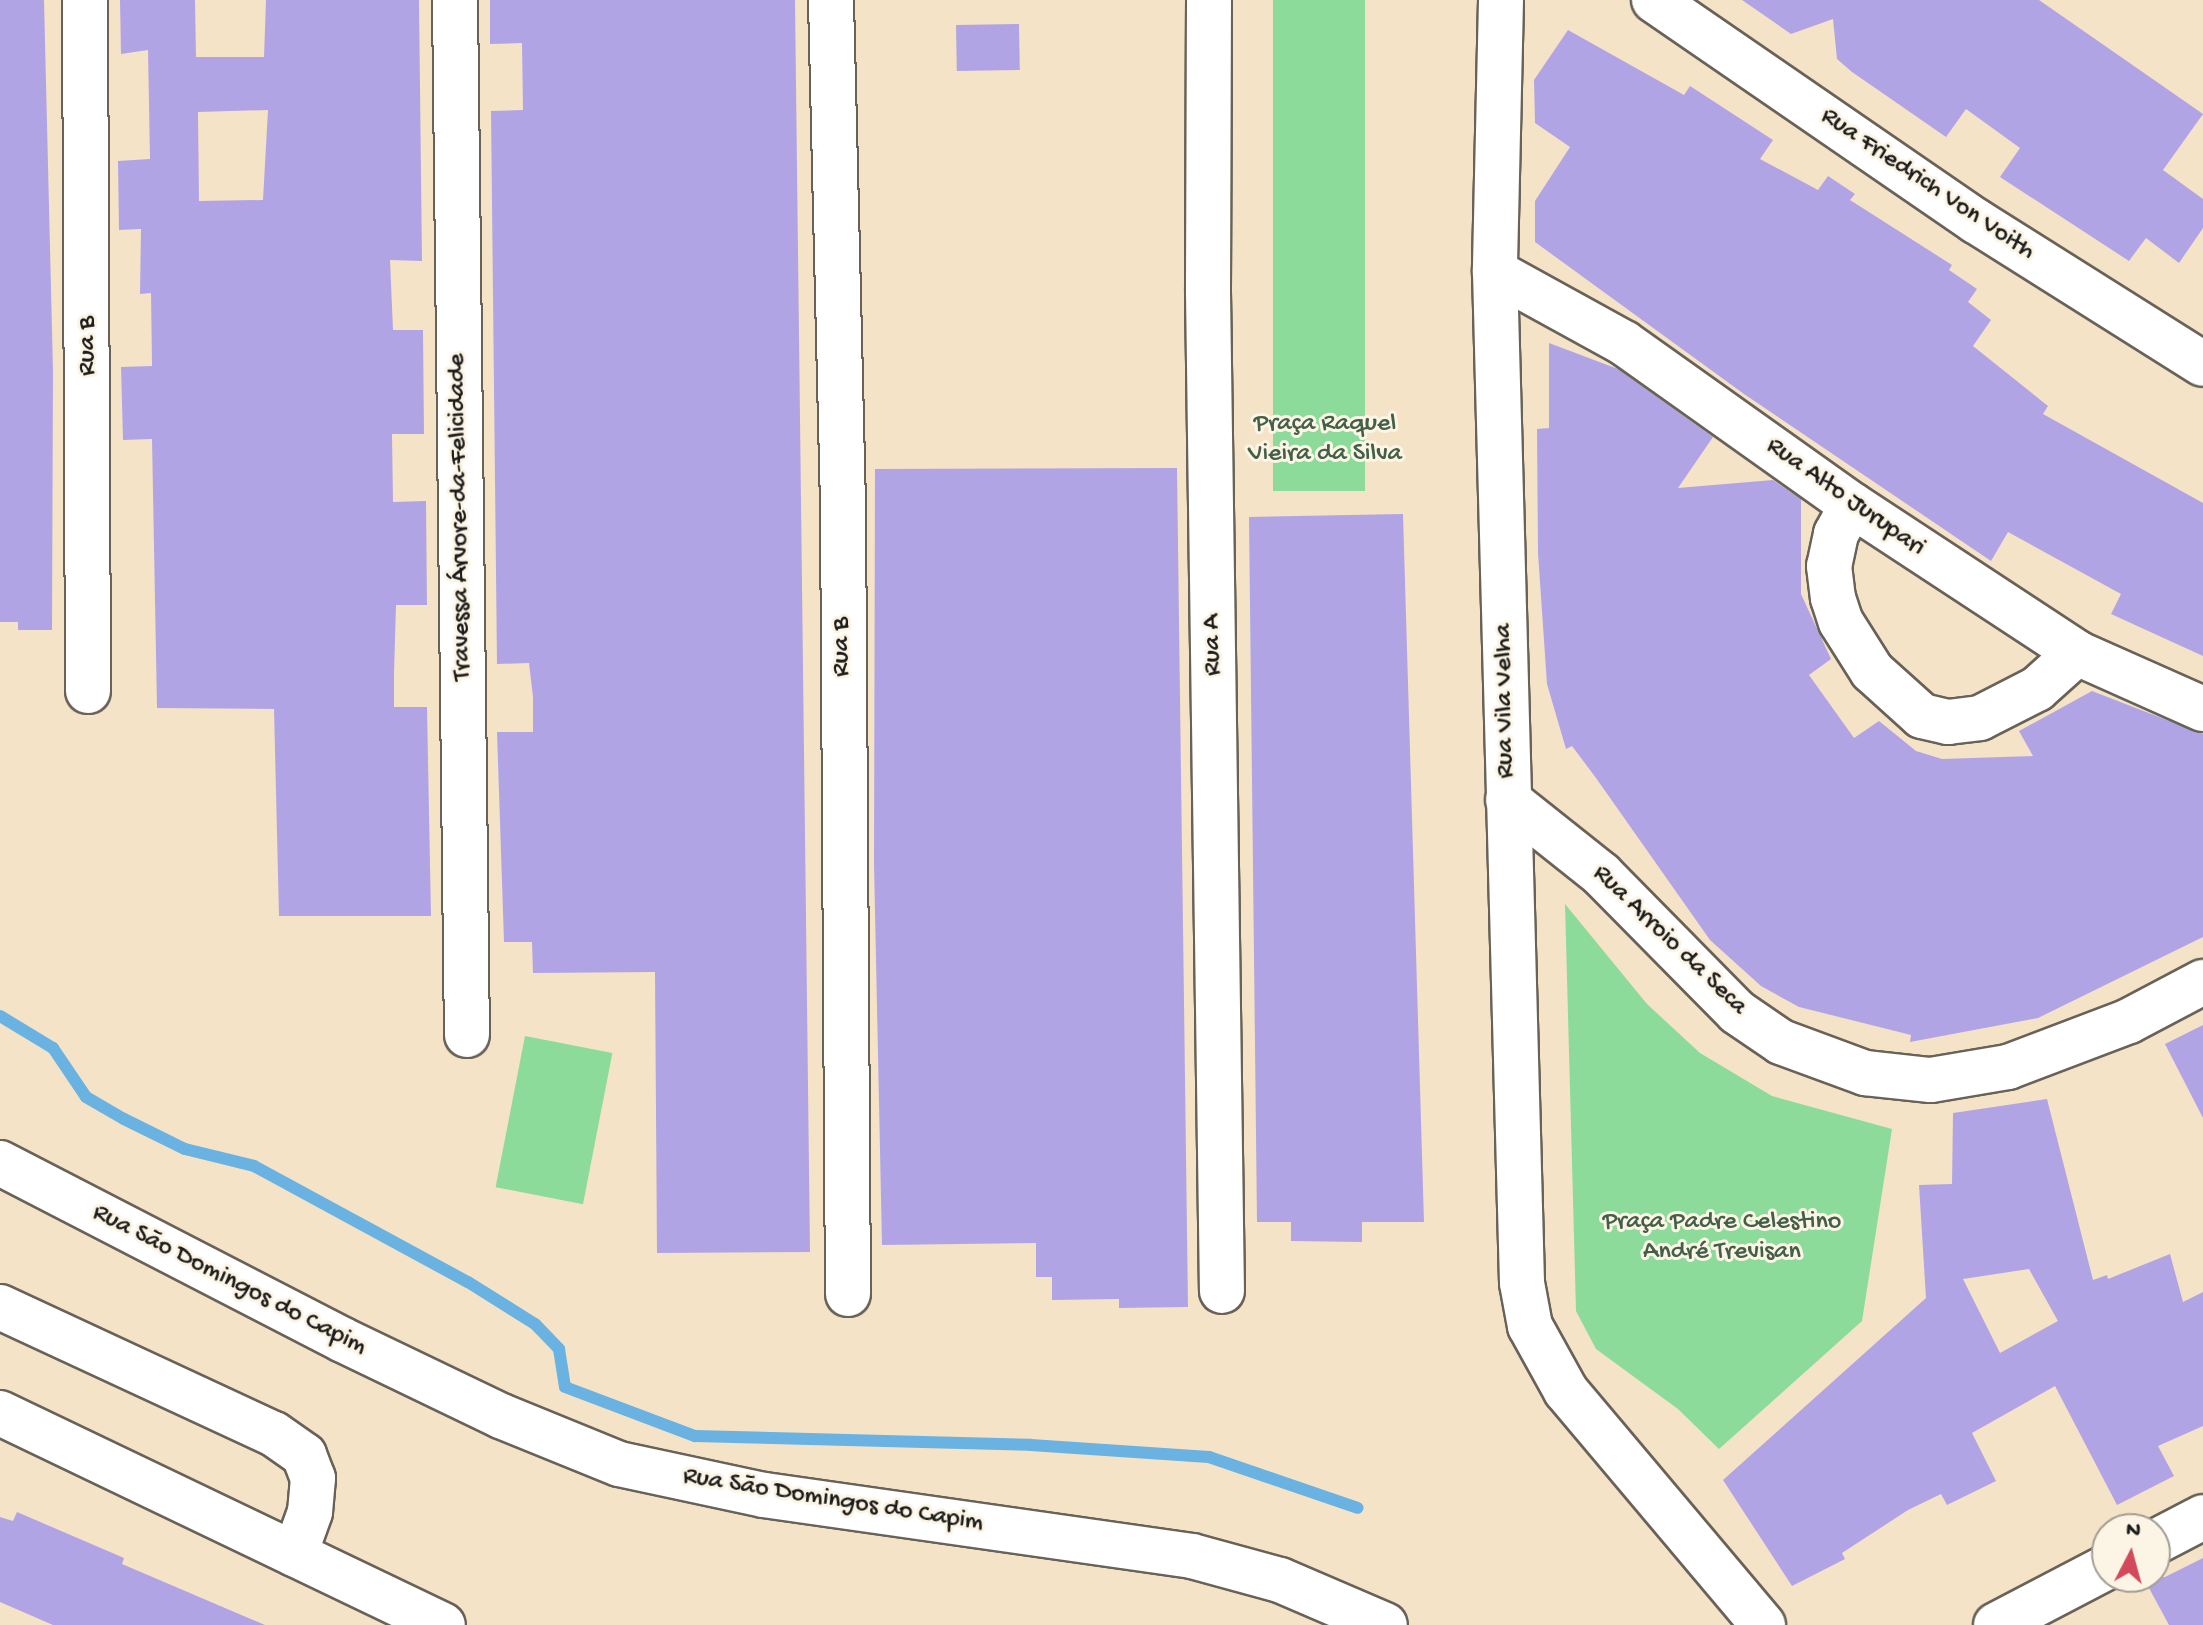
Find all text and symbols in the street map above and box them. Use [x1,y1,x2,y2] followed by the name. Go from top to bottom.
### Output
[1814,102,2040,268] street label: Rua Friedrich Von Voith
[73,316,105,376] street label: Rua B
[443,353,479,681] street label: Travessa Árvore-da-Felicidade
[1248,409,1402,470] park label: Praça Raquel Vieira da Silva
[1759,432,1931,564] street label: Rua Alto Jurupari
[1198,614,1230,676] street label: Rua A
[827,617,859,677] street label: Rua B
[1489,623,1523,779] street label: Rua Vila Velha
[1585,859,1753,1023] street label: Rua Arroio da Seca
[87,1198,371,1364] street label: Rua São Domingos do Capim
[1603,1207,1841,1268] park label: Praça Padre Celestino André Trevisan
[681,1462,985,1540] street label: Rua São Domingos do Capim
[2091,1513,2171,1593] north arrow
[2125,1517,2142,1545] text: N

